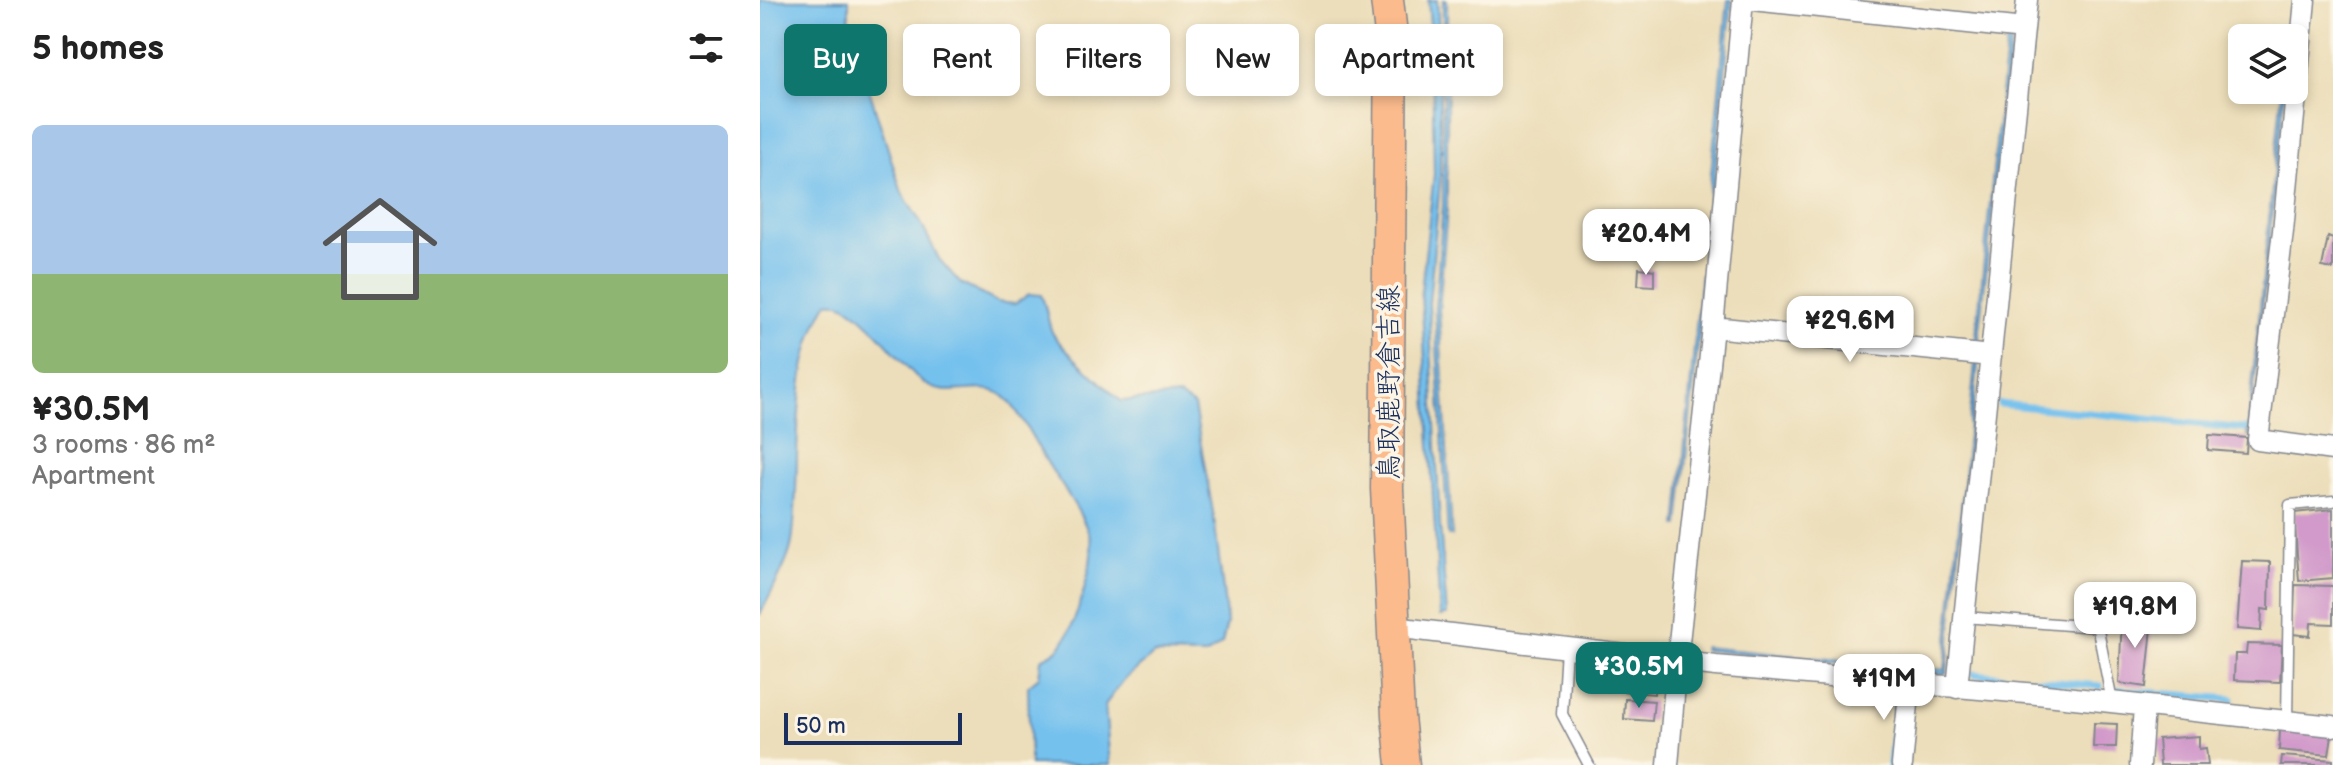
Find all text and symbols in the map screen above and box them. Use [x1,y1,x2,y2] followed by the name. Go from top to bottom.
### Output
[784,24,887,96] chip: Buy
[903,24,1020,96] chip: Rent
[1036,24,1170,96] chip: Filters
[1186,24,1299,96] chip: New
[1315,24,1503,96] chip: Apartment
[2228,24,2308,104] map controls
[2228,24,2308,104] button: layers
[684,26,728,70] icon: filters
[32,28,164,69] text: 5 homes
[308,177,452,321] icon: home
[1581,209,1711,277] pin: ¥20.4M
[1601,219,1691,250] text: ¥20.4M
[1373,285,1406,481] street label: 鳥取鹿野倉吉線
[1785,296,1915,364] pin: ¥29.6M
[1805,306,1895,337] text: ¥29.6M
[32,389,150,430] text: ¥30.5M
[32,430,216,461] text: 3 rooms · 86 m²
[32,461,155,492] text: Apartment
[2070,582,2200,650] pin: ¥19.8M
[2092,592,2178,623] text: ¥19.8M
[1574,642,1704,710] pin: ¥30.5M
[1594,652,1684,683] text: ¥30.5M
[1837,654,1931,722] pin: ¥19M
[1852,664,1916,695] text: ¥19M
[784,709,962,745] scale bar
[796,713,846,740] text: 50 m

